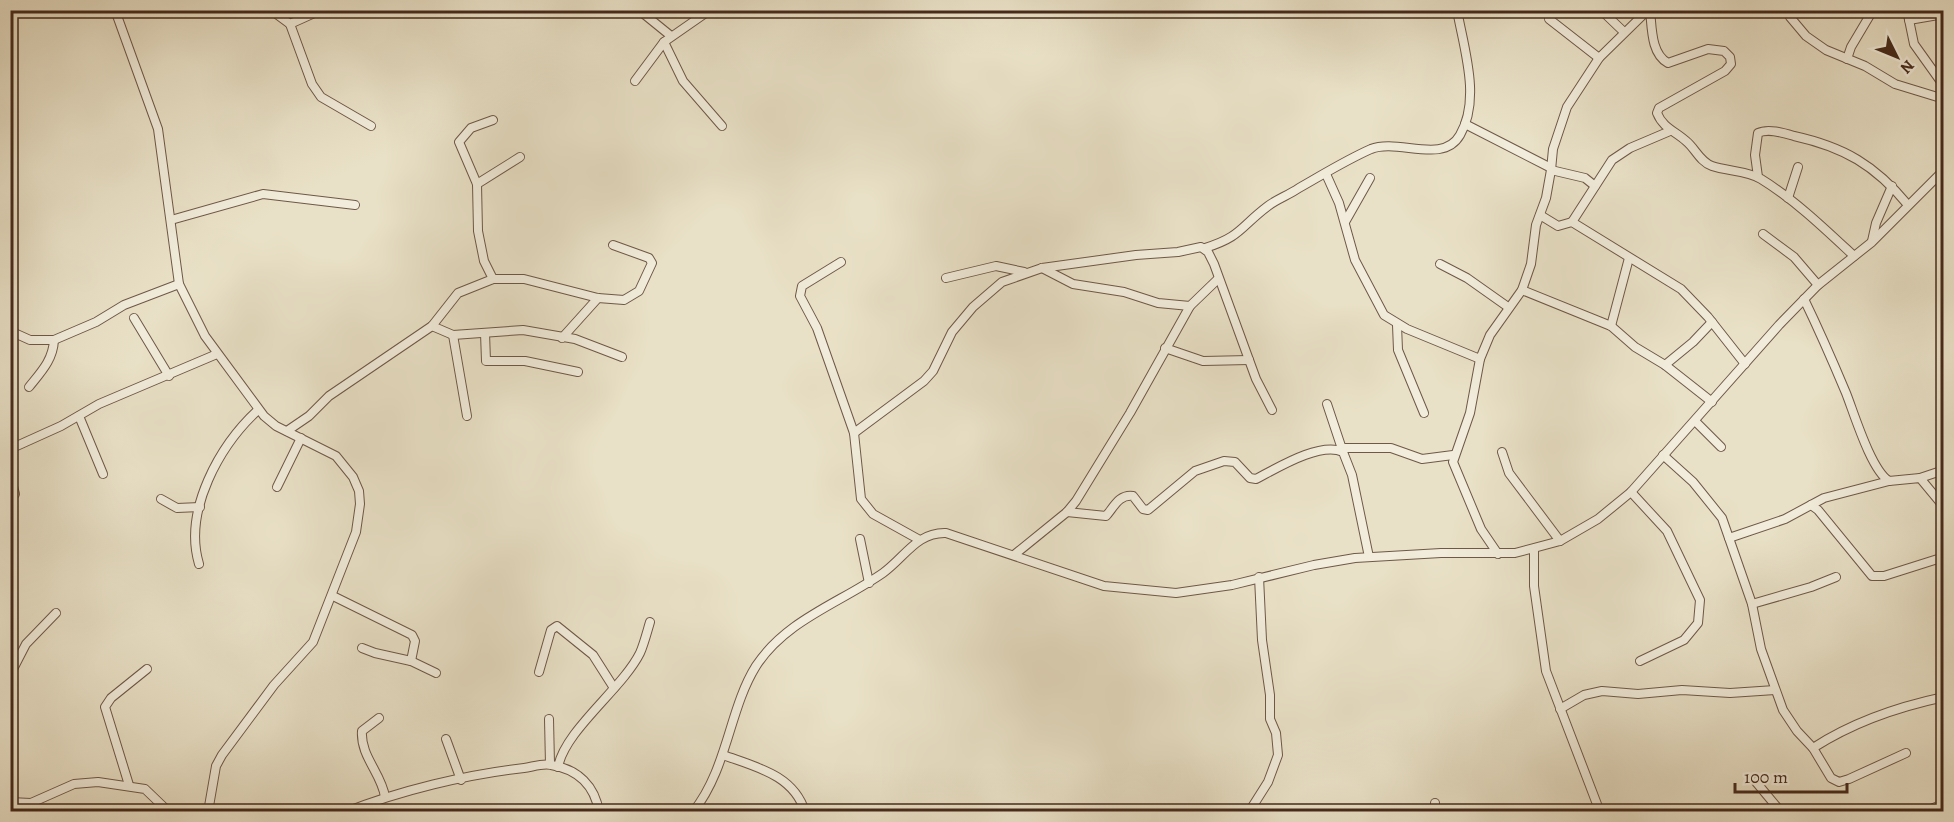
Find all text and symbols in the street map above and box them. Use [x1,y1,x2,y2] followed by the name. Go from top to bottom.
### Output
[1867,27,1927,87] north arrow
[1895,55,1919,79] text: N
[1735,756,1848,794] scale bar
[1744,765,1788,789] text: 100 m

